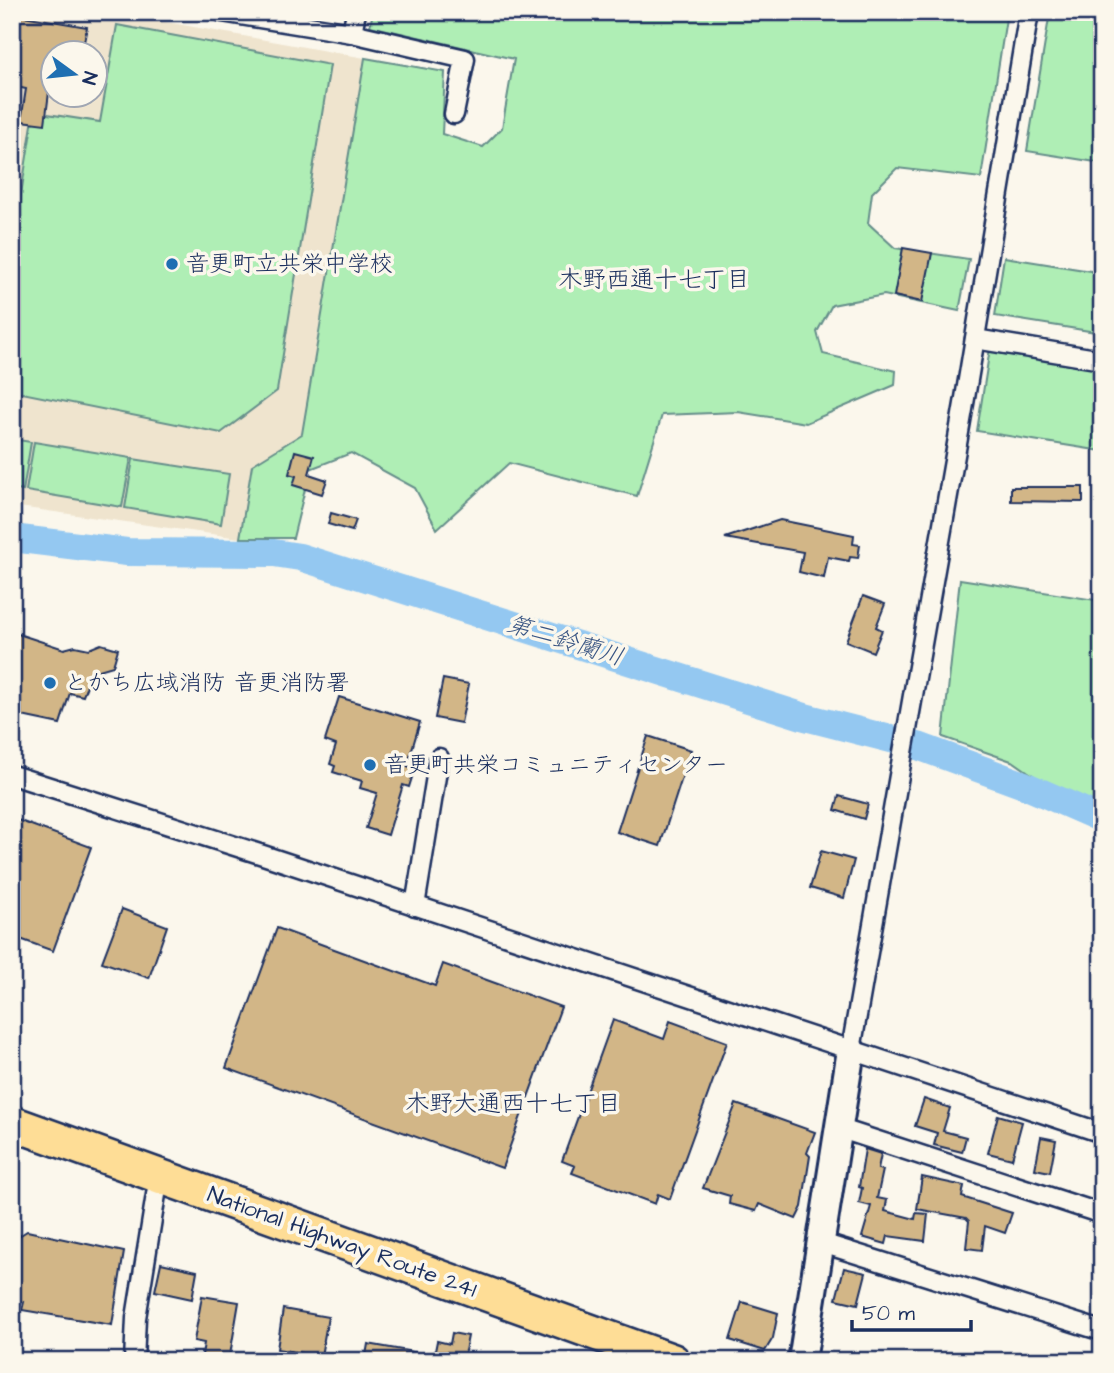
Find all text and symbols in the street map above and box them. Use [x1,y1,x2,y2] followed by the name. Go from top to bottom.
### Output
[38,38,108,108] north arrow
[74,69,104,87] text: N
[186,248,393,280] place label: 音更町立共栄中学校
[164,256,180,272] marker: 音更町立共栄中学校
[558,263,750,297] district label: 木野西通十七丁目
[503,607,627,675] water label: 第二鈴蘭川
[64,667,349,699] place label: とかち広域消防 音更消防署
[42,675,58,691] marker: とかち広域消防 音更消防署
[384,749,728,781] place label: 音更町共栄コミュニティセンター
[362,757,378,773] marker: 音更町共栄コミュニティセンター
[405,1087,621,1121] district label: 木野大通西十七丁目
[203,1178,481,1307] street label: National Highway Route 241
[852,1289,970,1333] scale bar
[862,1299,916,1328] text: 50 m

